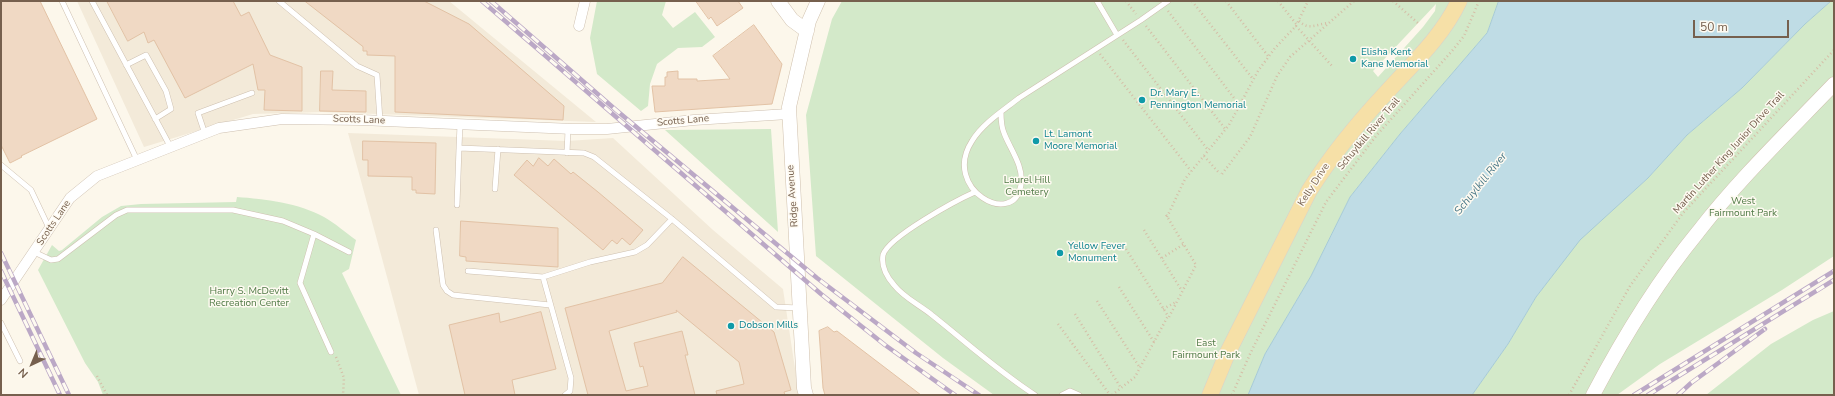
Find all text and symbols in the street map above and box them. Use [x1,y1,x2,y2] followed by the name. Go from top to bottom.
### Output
[1695,12,1791,38] scale bar
[1700,19,1728,35] text: 50 m
[1361,47,1428,70] place label: Elisha Kent Kane Memorial
[1348,54,1358,64] marker: Elisha Kent Kane Memorial
[1150,88,1246,112] place label: Dr. Mary E. Pennington Memorial
[1671,89,1787,217] street label: Martin Luther King Junior Drive Trail
[1137,95,1147,105] marker: Dr. Mary E. Pennington Memorial
[1335,95,1403,173] street label: Schuylkill River Trail
[333,113,385,127] street label: Scotts Lane
[656,113,710,129] street label: Scotts Lane
[1044,129,1117,152] place label: Lt. Lamont Moore Memorial
[1031,136,1041,146] marker: Lt. Lamont Moore Memorial
[1452,150,1510,218] water label: Schuylkill River
[1296,161,1332,209] street label: Kelly Drive
[785,164,801,228] street label: Ridge Avenue
[1004,175,1050,198] park label: Laurel Hill Cemetery
[1709,196,1777,220] park label: West Fairmount Park
[34,198,74,248] street label: Scotts Lane
[1068,241,1125,264] place label: Yellow Fever Monument
[1055,248,1065,258] marker: Yellow Fever Monument
[209,286,289,310] park label: Harry S. McDevitt Recreation Center
[739,320,798,332] place label: Dobson Mills
[726,321,736,331] marker: Dobson Mills
[1172,338,1240,362] park label: East Fairmount Park
[12,344,52,384] north arrow
[15,365,31,381] text: N

